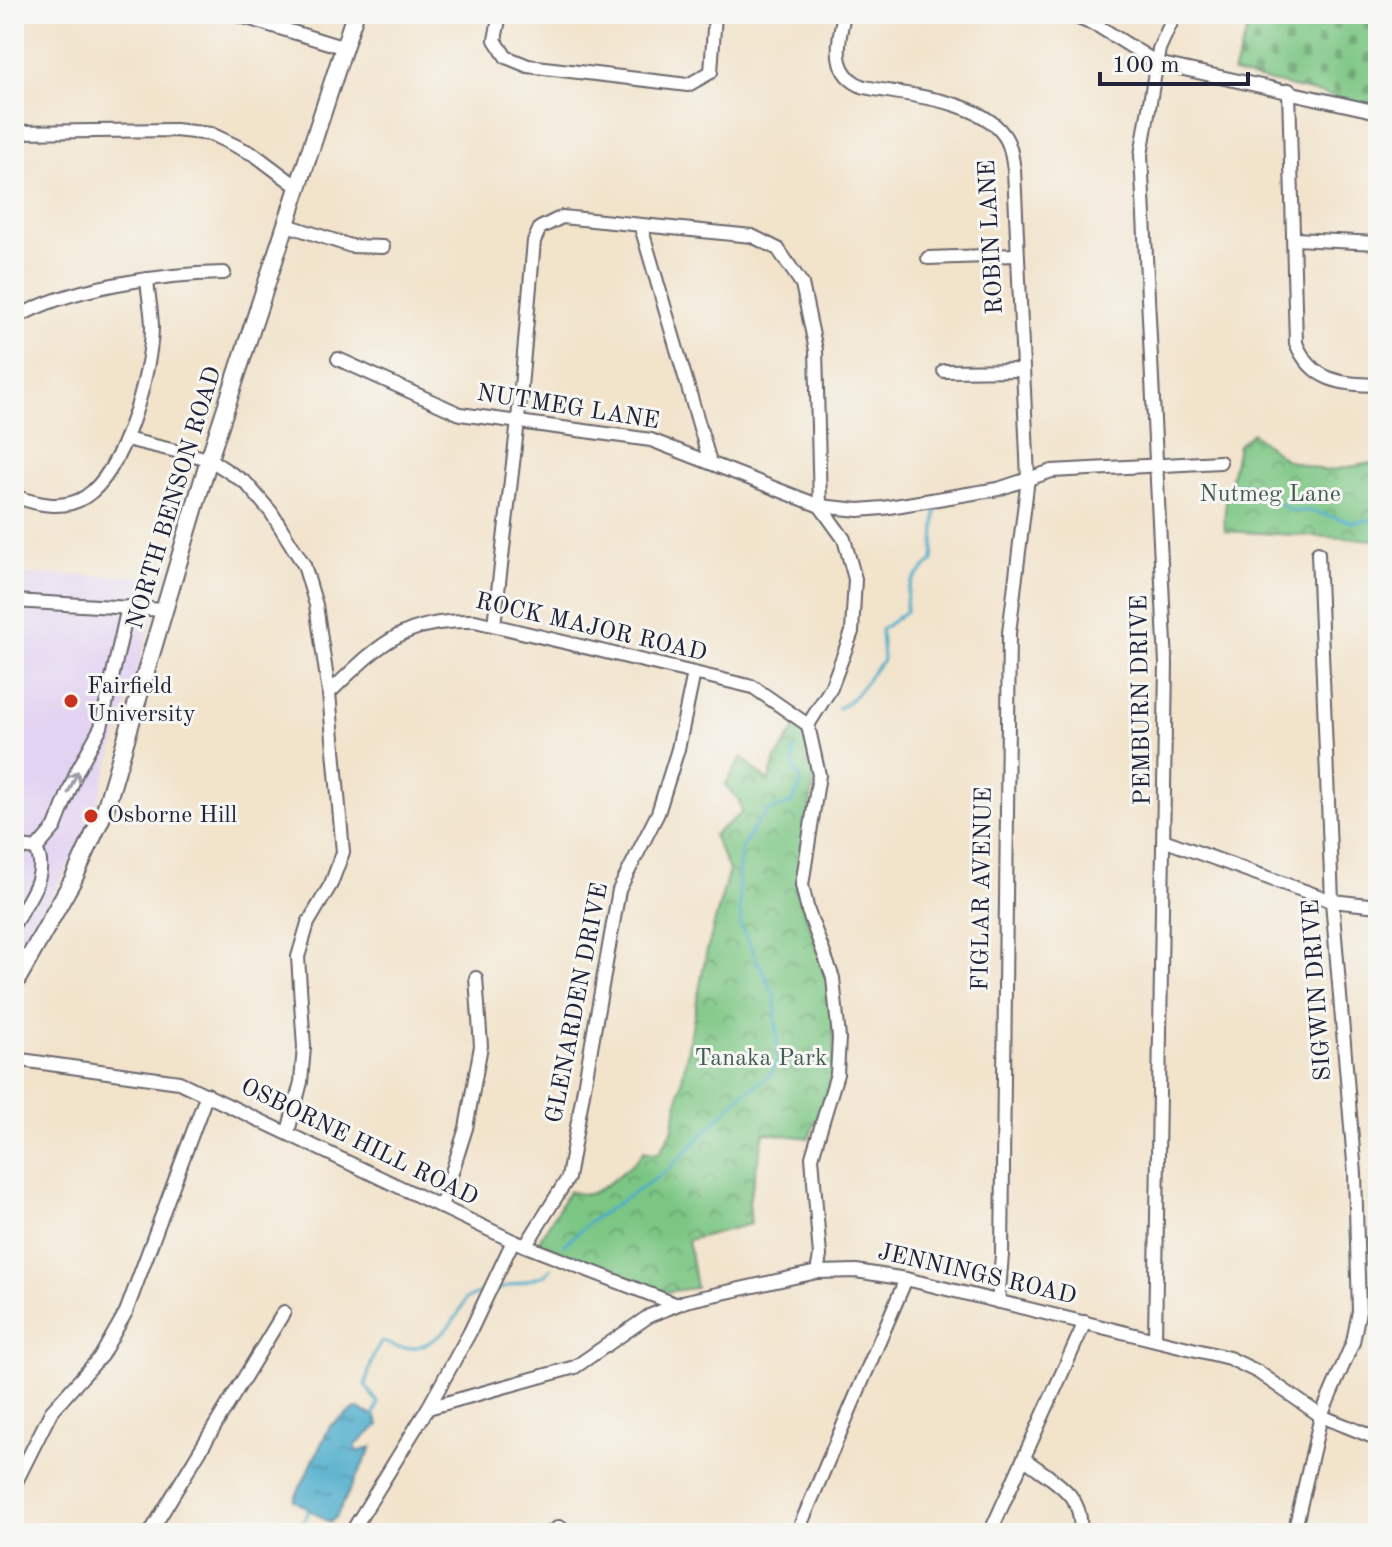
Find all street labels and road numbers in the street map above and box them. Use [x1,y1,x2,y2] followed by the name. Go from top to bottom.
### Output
[976,159,1008,315] street label: ROBIN LANE
[124,364,226,632] street label: NORTH BENSON ROAD
[475,382,661,434] street label: NUTMEG LANE
[473,590,709,666] street label: ROCK MAJOR ROAD
[1128,595,1156,805] street label: PEMBURN DRIVE
[969,787,997,991] street label: FIGLAR AVENUE
[543,881,613,1125] street label: GLENARDEN DRIVE
[1300,898,1336,1082] street label: SIGWIN DRIVE
[237,1075,481,1211] street label: OSBORNE HILL ROAD
[875,1240,1079,1310] street label: JENNINGS ROAD

